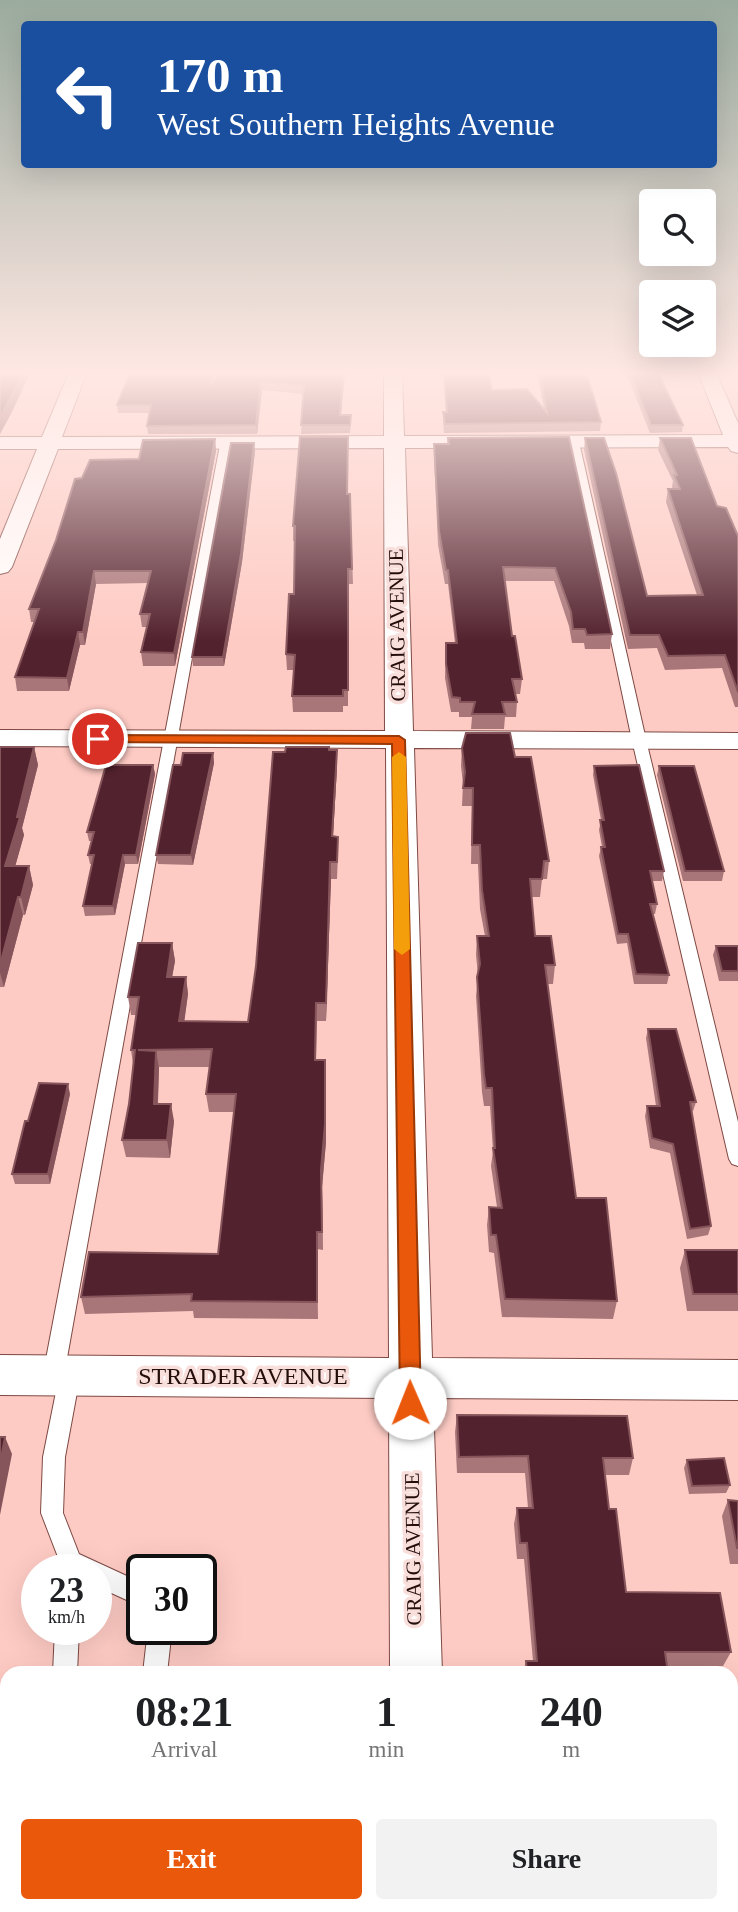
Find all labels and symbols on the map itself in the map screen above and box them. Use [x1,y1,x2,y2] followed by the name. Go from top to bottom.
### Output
[384,548,410,702] street label: CRAIG AVENUE
[68,709,128,769] pin
[138,1363,348,1389] street label: STRADER AVENUE
[373,1366,447,1440] position arrow
[400,1472,426,1626] street label: CRAIG AVENUE
[126,1554,217,1645] speed limit sign: 30

